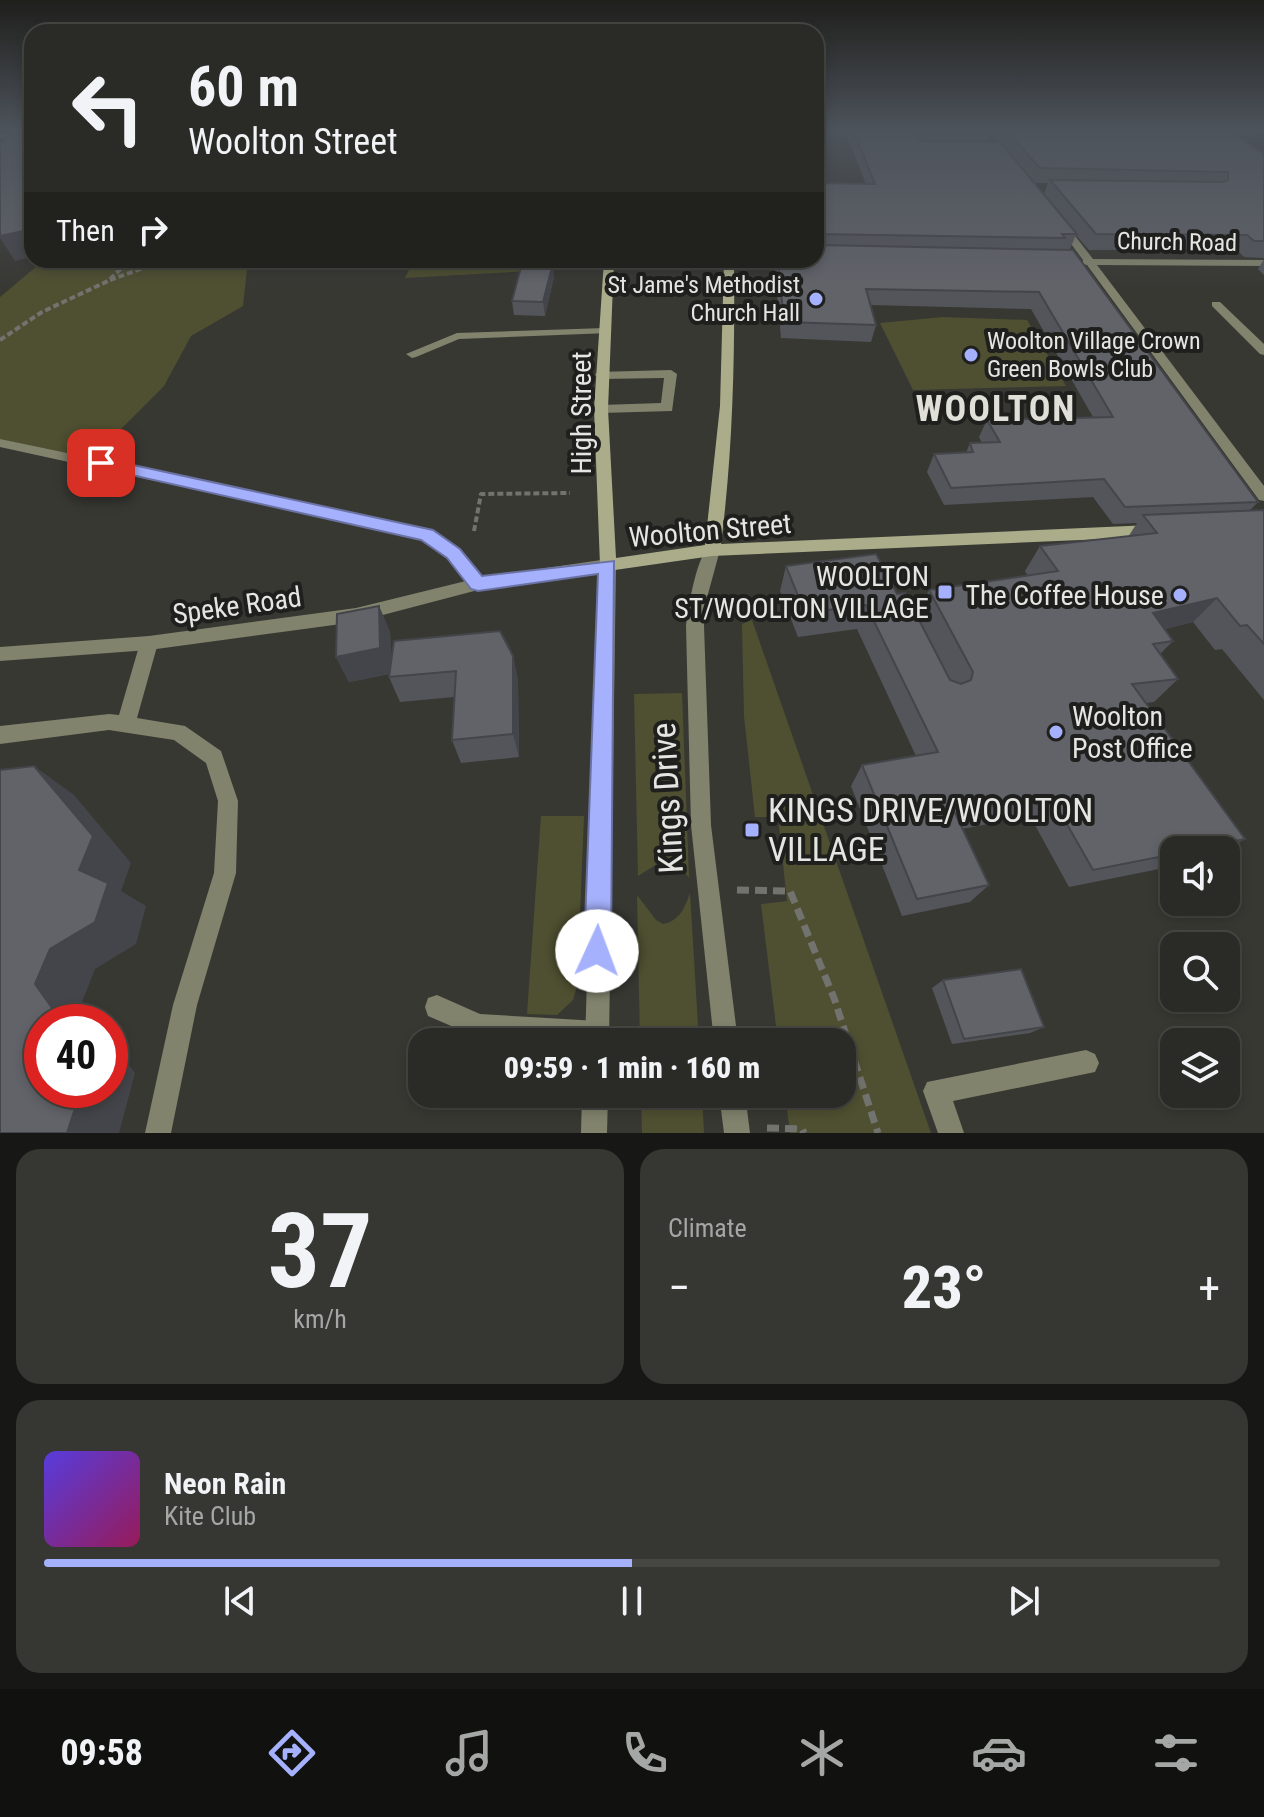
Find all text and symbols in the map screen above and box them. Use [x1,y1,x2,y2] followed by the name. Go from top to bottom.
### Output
[188,54,299,120] text: 60 m
[56,56,160,160] icon: left
[188,121,398,163] text: Woolton Street
[131,208,175,252] icon: right
[56,213,115,248] text: Then
[1117,227,1237,257] street label: Church Road
[607,271,800,327] place label: St Jame's Methodist Church Hall
[807,290,825,308] marker: St Jame's Methodist Church Hall
[987,327,1201,383] place label: Woolton Village Crown Green Bowls Club
[962,346,980,364] marker: Woolton Village Crown Green Bowls Club
[565,351,598,475] street label: High Street
[916,388,1076,430] district label: WOOLTON
[67,429,135,497] pin
[79,441,123,485] icon: arrive
[627,507,793,554] street label: Woolton Street
[674,560,929,625] place label: WOOLTON ST/WOOLTON VILLAGE
[966,579,1164,612] place label: The Coffee House
[171,580,304,631] street label: Speke Road
[936,583,954,601] marker: WOOLTON ST/WOOLTON VILLAGE
[1171,586,1189,604] marker: The Coffee House
[1072,700,1193,765] place label: Woolton Post Office
[643,722,691,874] street label: Kings Drive
[1047,723,1065,741] marker: Woolton Post Office
[768,790,1093,869] place label: KINGS DRIVE/WOOLTON VILLAGE
[743,821,761,839] marker: KINGS DRIVE/WOOLTON VILLAGE
[1160,836,1240,1108] map controls
[1160,836,1240,916] button: sound
[555,909,639,993] position arrow
[1160,932,1240,1012] button: search
[24,1004,128,1108] speed limit sign: 40
[1160,1028,1240,1108] button: layers
[504,1050,760,1085] text: 09:59 · 1 min · 160 m
[267,1191,373,1312] text: 37
[668,1213,747,1243] text: Climate
[902,1252,986,1323] text: 23°
[668,1262,690,1314] text: −
[1198,1262,1220,1314] text: +
[293,1304,347,1334] text: km/h
[164,1466,286,1501] text: Neon Rain
[164,1501,256,1531] text: Kite Club
[218,1579,262,1623] icon: previous
[610,1579,654,1623] icon: pause
[1002,1579,1046,1623] icon: next
[264,1725,320,1781] icon: directions
[441,1725,497,1781] icon: music
[617,1725,673,1781] icon: phone
[794,1725,850,1781] icon: climate
[971,1725,1027,1781] icon: car
[1148,1725,1204,1781] icon: filters
[60,1732,143,1774] text: 09:58

